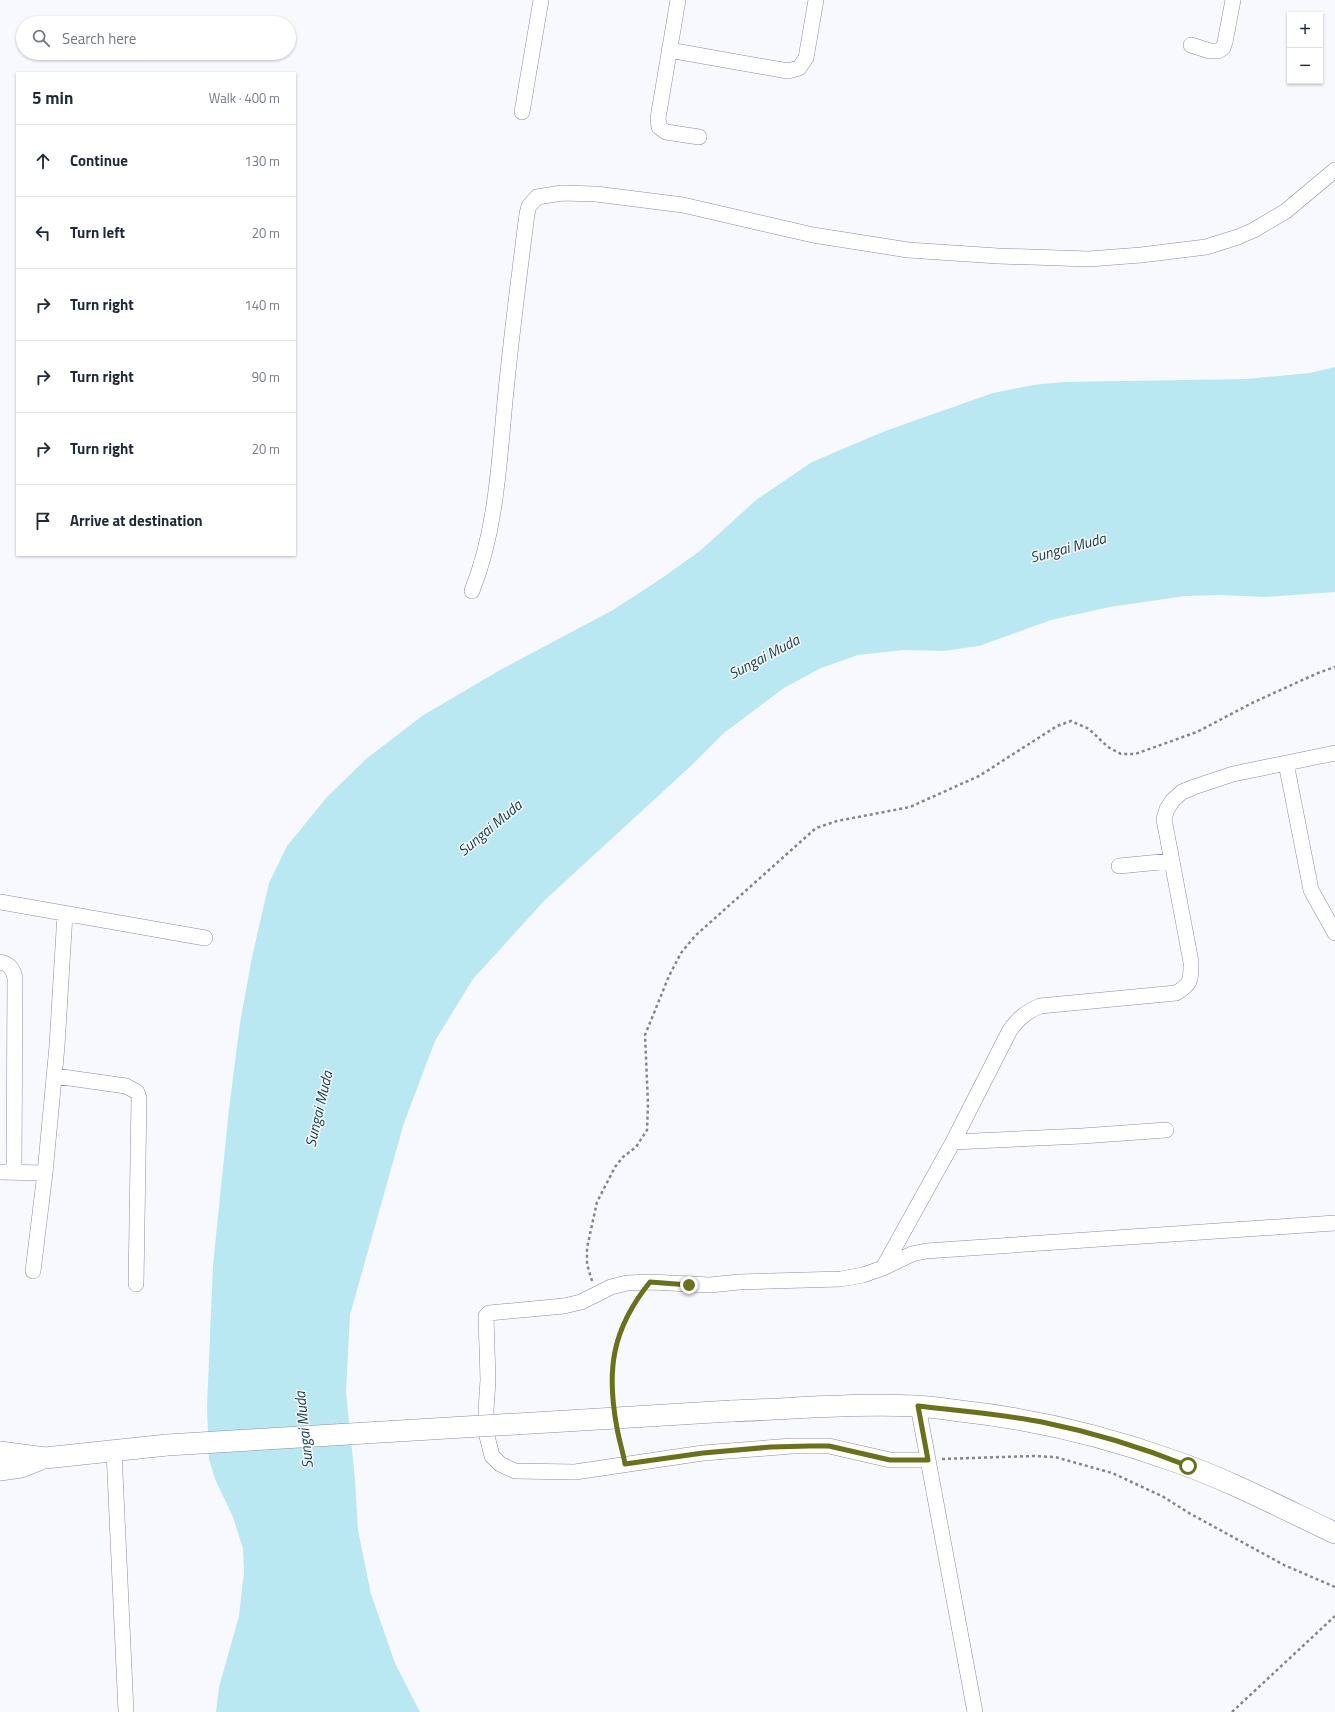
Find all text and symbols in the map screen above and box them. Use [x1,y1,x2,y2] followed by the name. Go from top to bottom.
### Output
[1287,12,1323,84] map controls
[1287,12,1323,48] button: +
[16,16,296,60] search box
[30,27,52,49] icon: search
[62,27,136,50] text: Search here
[1287,48,1323,84] button: −
[32,85,73,111] text: 5 min
[209,88,280,108] text: Walk · 400 m
[70,149,128,172] text: Continue
[32,150,54,172] icon: ahead
[244,151,280,171] text: 130 m
[70,221,125,244] text: Turn left
[32,222,54,244] icon: left
[252,223,280,243] text: 20 m
[70,293,134,316] text: Turn right
[32,294,54,316] icon: right
[244,295,280,315] text: 140 m
[70,365,134,388] text: Turn right
[32,366,54,388] icon: right
[252,367,280,387] text: 90 m
[70,437,134,460] text: Turn right
[32,438,54,460] icon: right
[252,439,280,459] text: 20 m
[70,509,203,532] text: Arrive at destination
[32,510,54,532] icon: arrive
[1027,526,1110,569] water label: Sungai Muda
[724,628,805,685] water label: Sungai Muda
[453,793,528,861] water label: Sungai Muda
[299,1067,339,1149] water label: Sungai Muda
[680,1276,698,1294] route end
[288,1389,319,1470] water label: Sungai Muda
[1179,1457,1197,1475] route start

